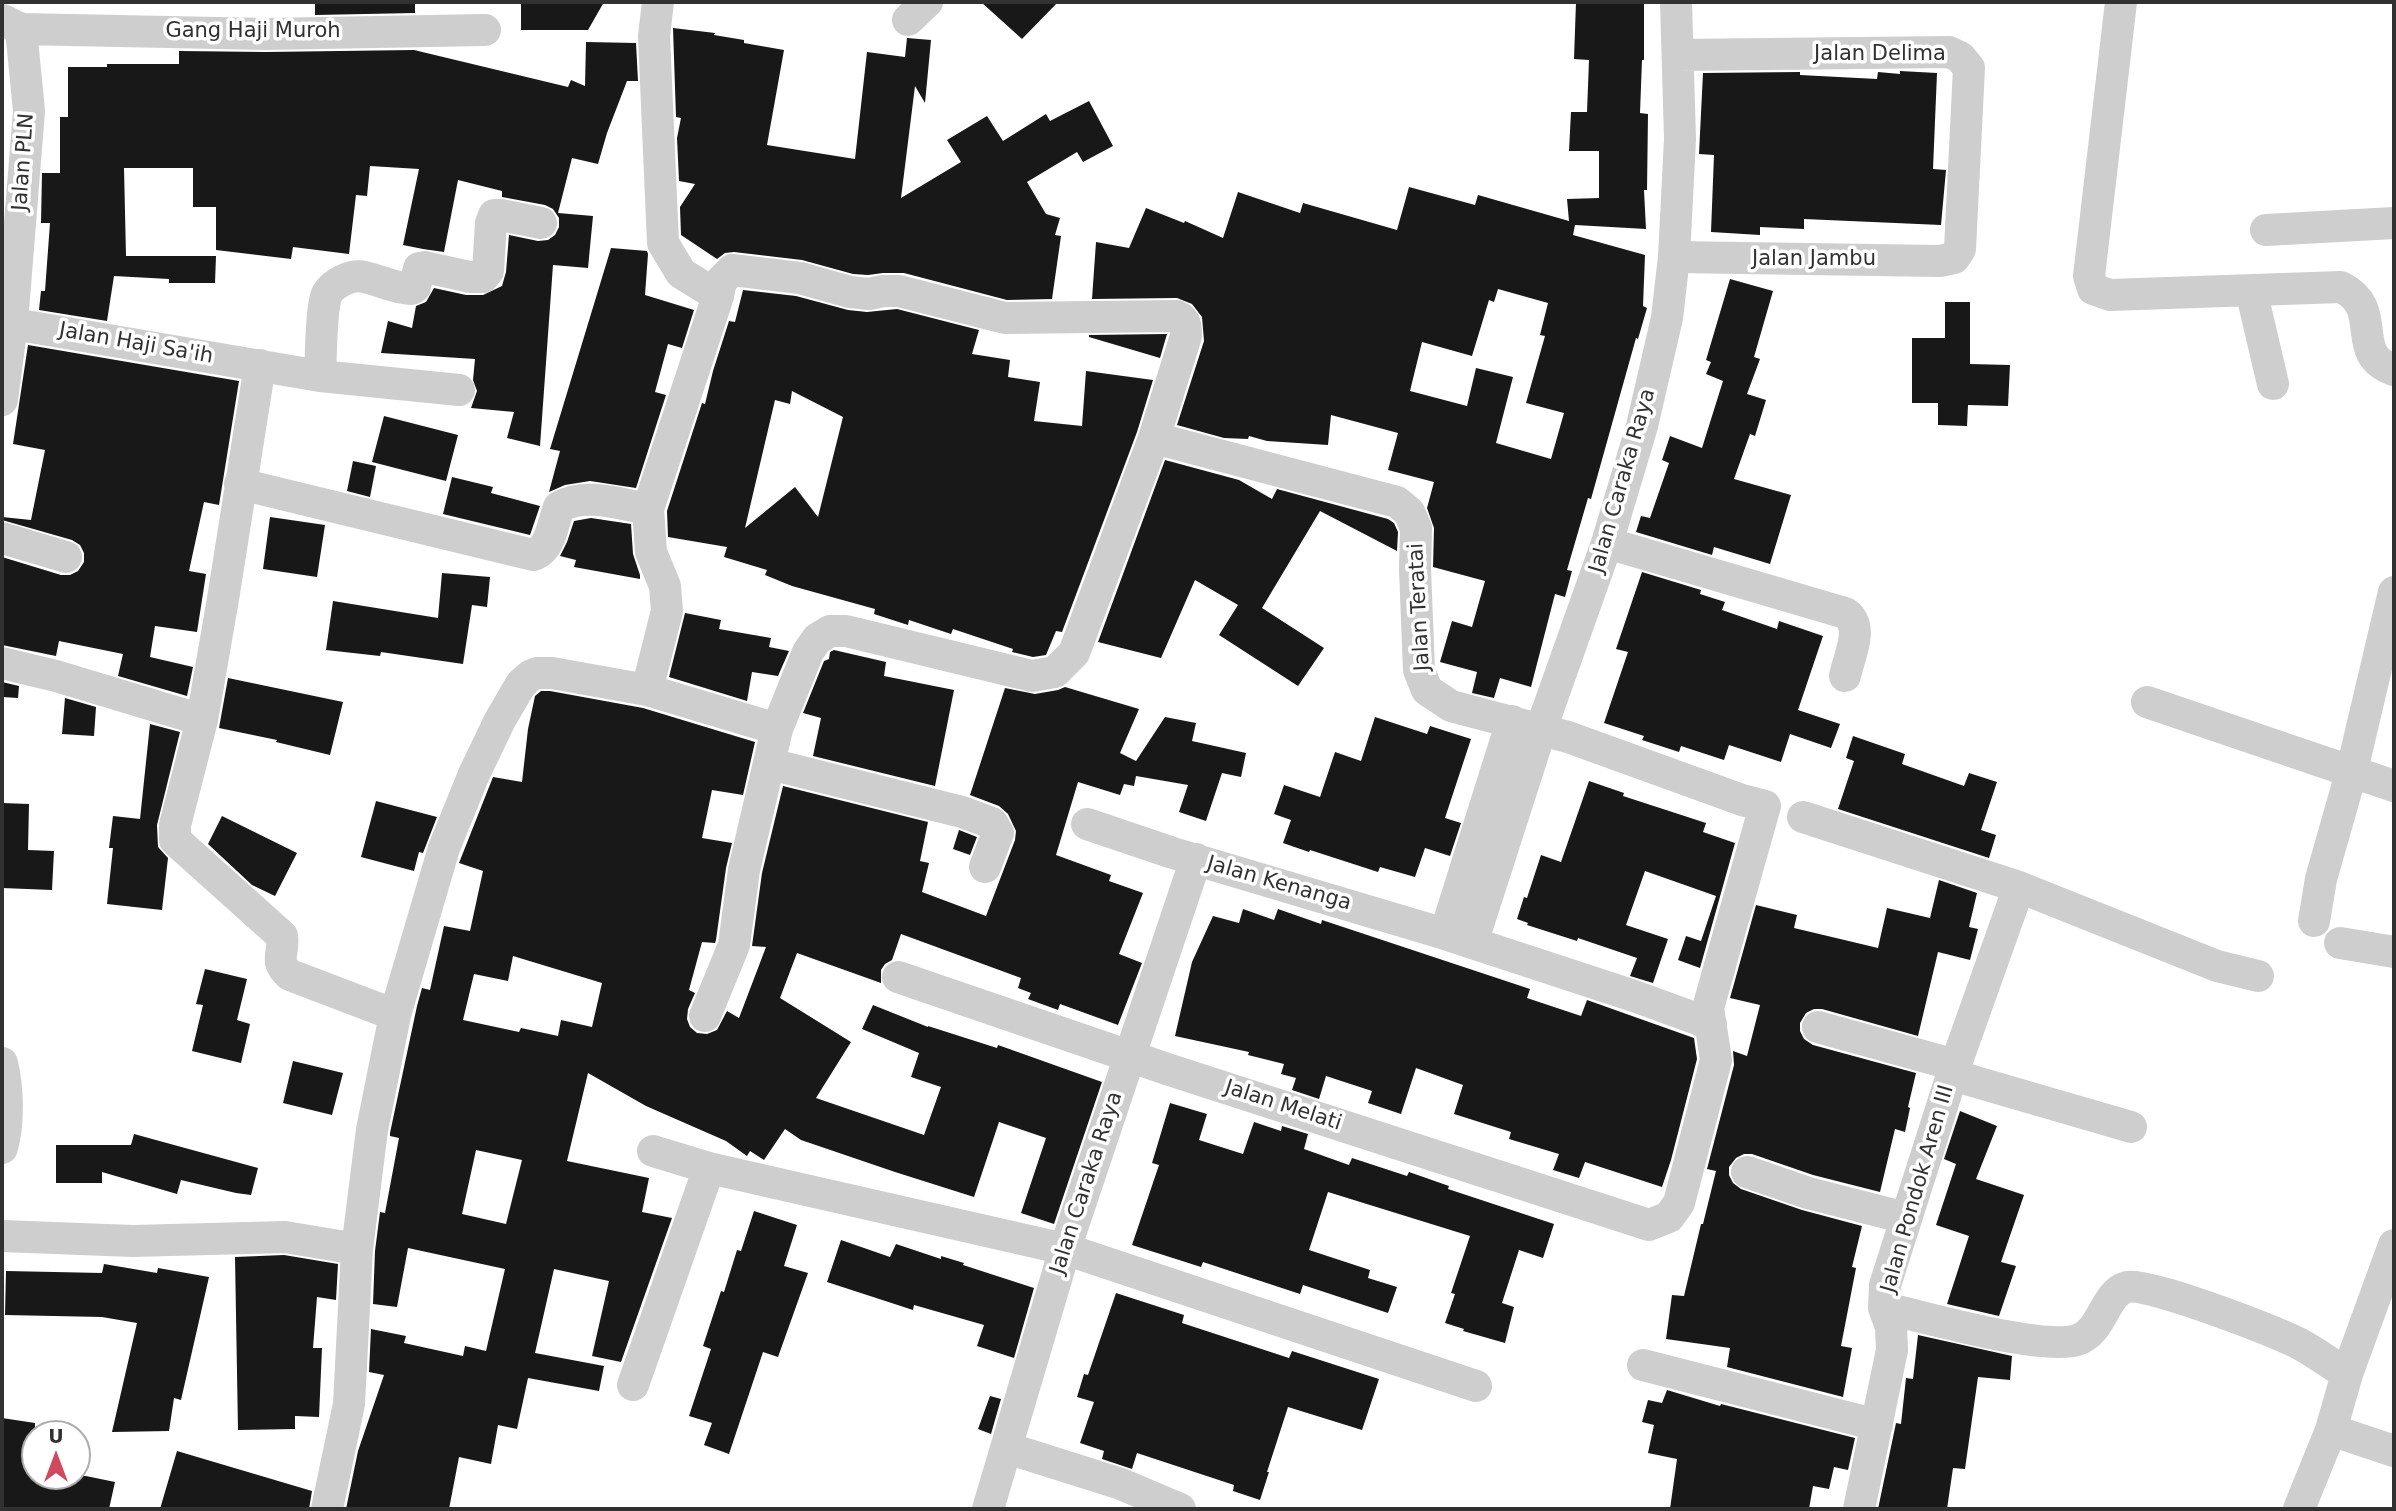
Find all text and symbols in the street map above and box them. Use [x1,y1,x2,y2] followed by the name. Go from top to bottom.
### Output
[165,19,341,45] street label: Gang Haji Muroh
[1814,42,1946,68] street label: Jalan Delima
[8,112,40,212] street label: Jalan PLN
[1752,247,1876,273] street label: Jalan Jambu
[57,318,215,370] street label: Jalan Haji Sa'ih
[1585,386,1661,576] street label: Jalan Caraka Raya
[1404,542,1436,672] street label: Jalan Teratai
[1204,851,1354,917] street label: Jalan Kenanga
[1221,1075,1345,1137] street label: Jalan Melati
[1876,1082,1960,1296] street label: Jalan Pondok Aren III
[1046,1089,1128,1277] street label: Jalan Caraka Raya
[21,1420,91,1490] north arrow
[48,1425,64,1447] text: U

